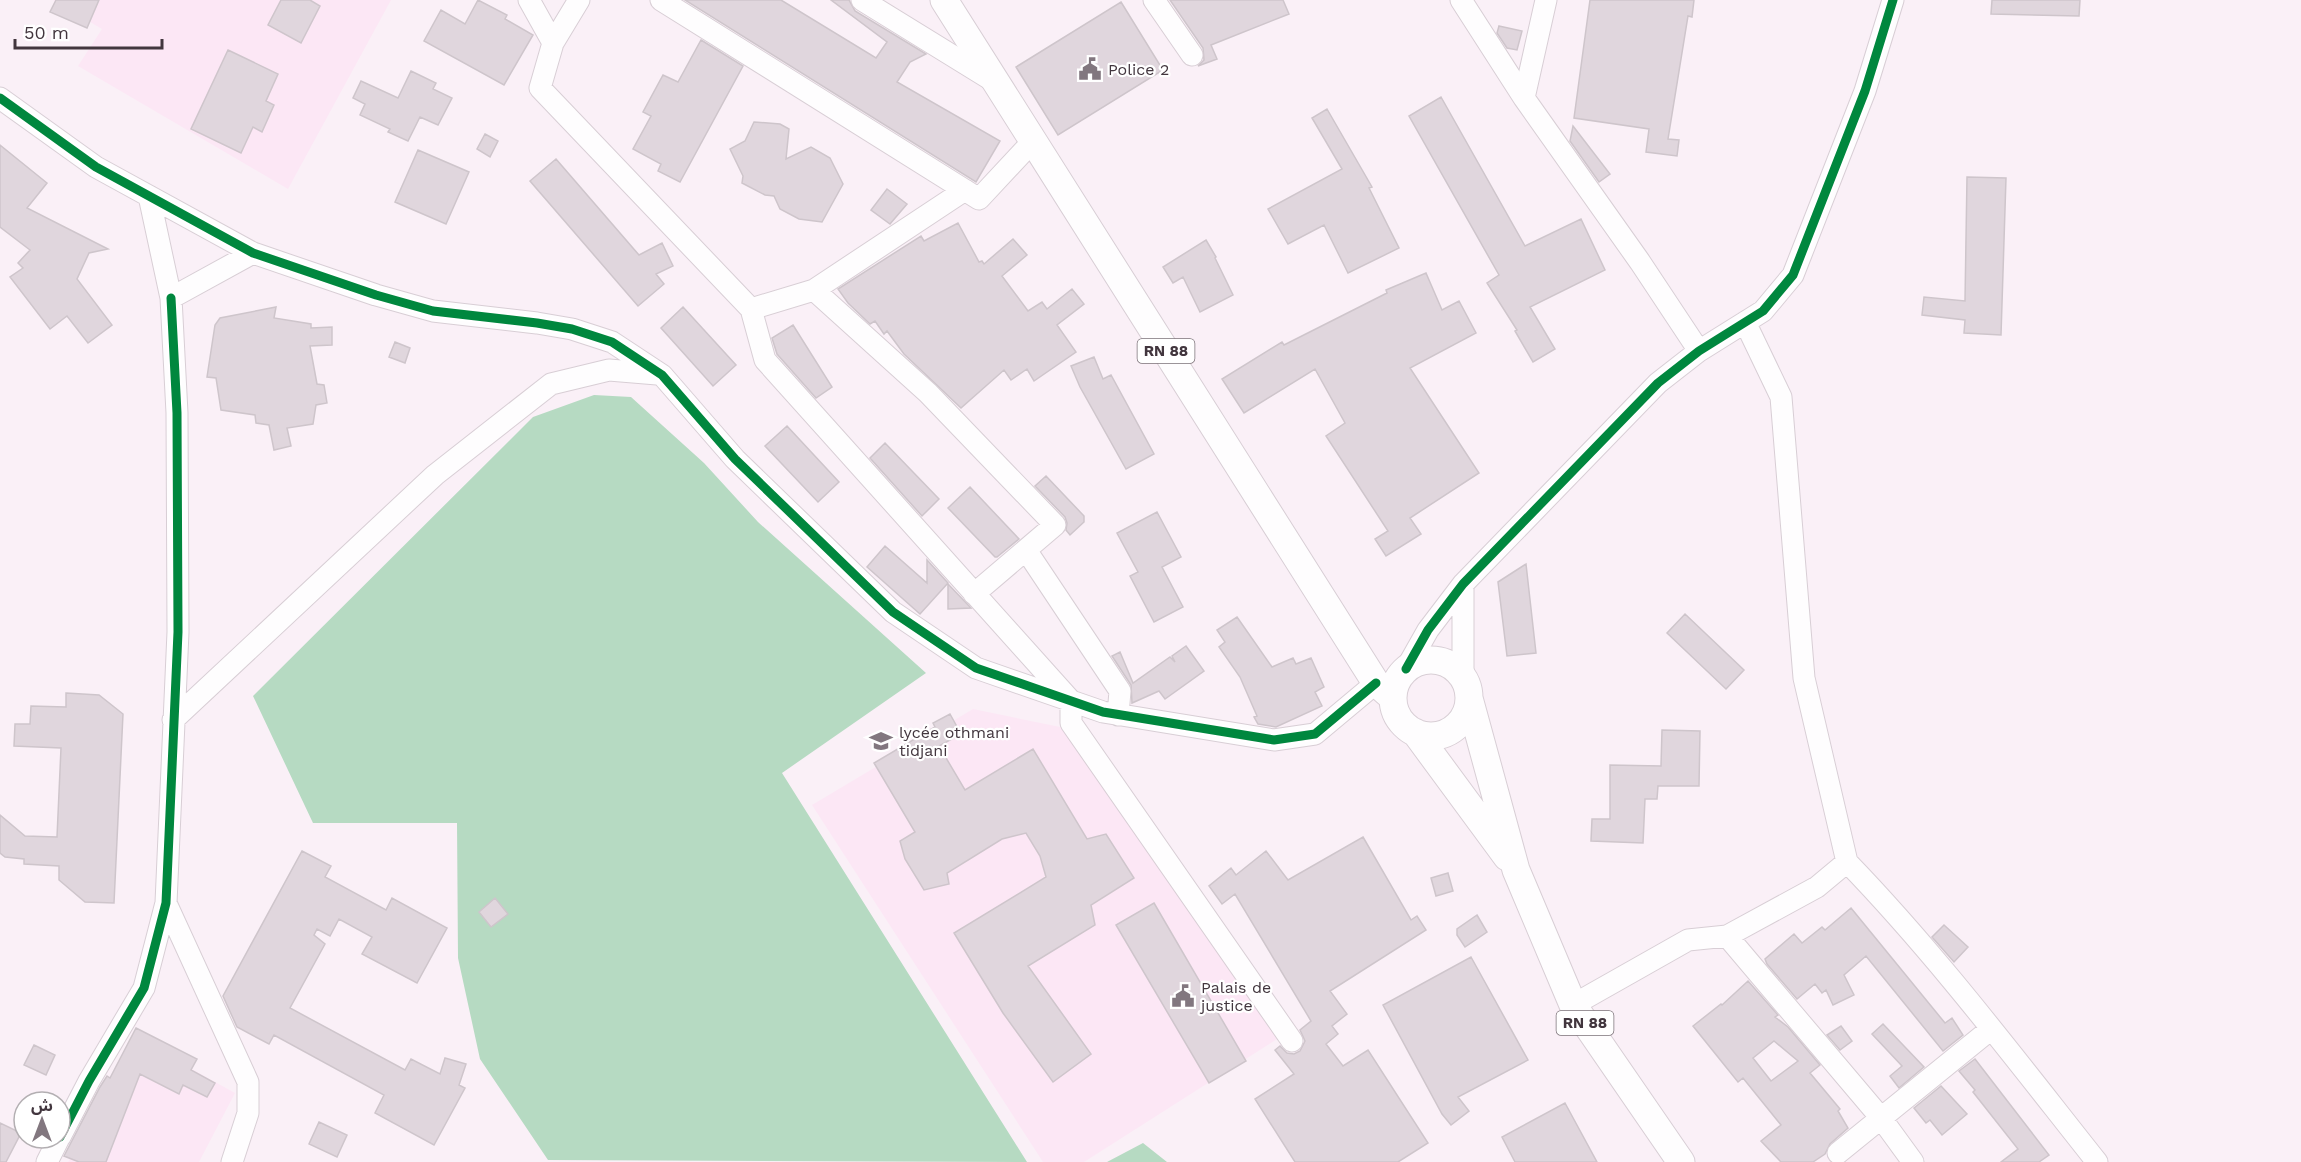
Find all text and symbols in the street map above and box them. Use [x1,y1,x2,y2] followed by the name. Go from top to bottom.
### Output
[15,12,162,50] scale bar
[24,22,69,43] text: 50 m
[1077,56,1103,82] public building icon: Police 2
[1108,60,1169,79] place label: Police 2
[1138,339,1194,363] road number: RN 88
[899,723,1009,760] place label: lycée othmani tidjani
[868,728,894,754] school or university icon: lycée othmani tidjani
[1199,978,1271,1015] place label: Palais de justice
[1170,983,1196,1009] public building icon: Palais de justice
[1556,1011,1614,1035] road number: RN 88
[12,1090,72,1150] north arrow
[31,1096,53,1115] text: ش

